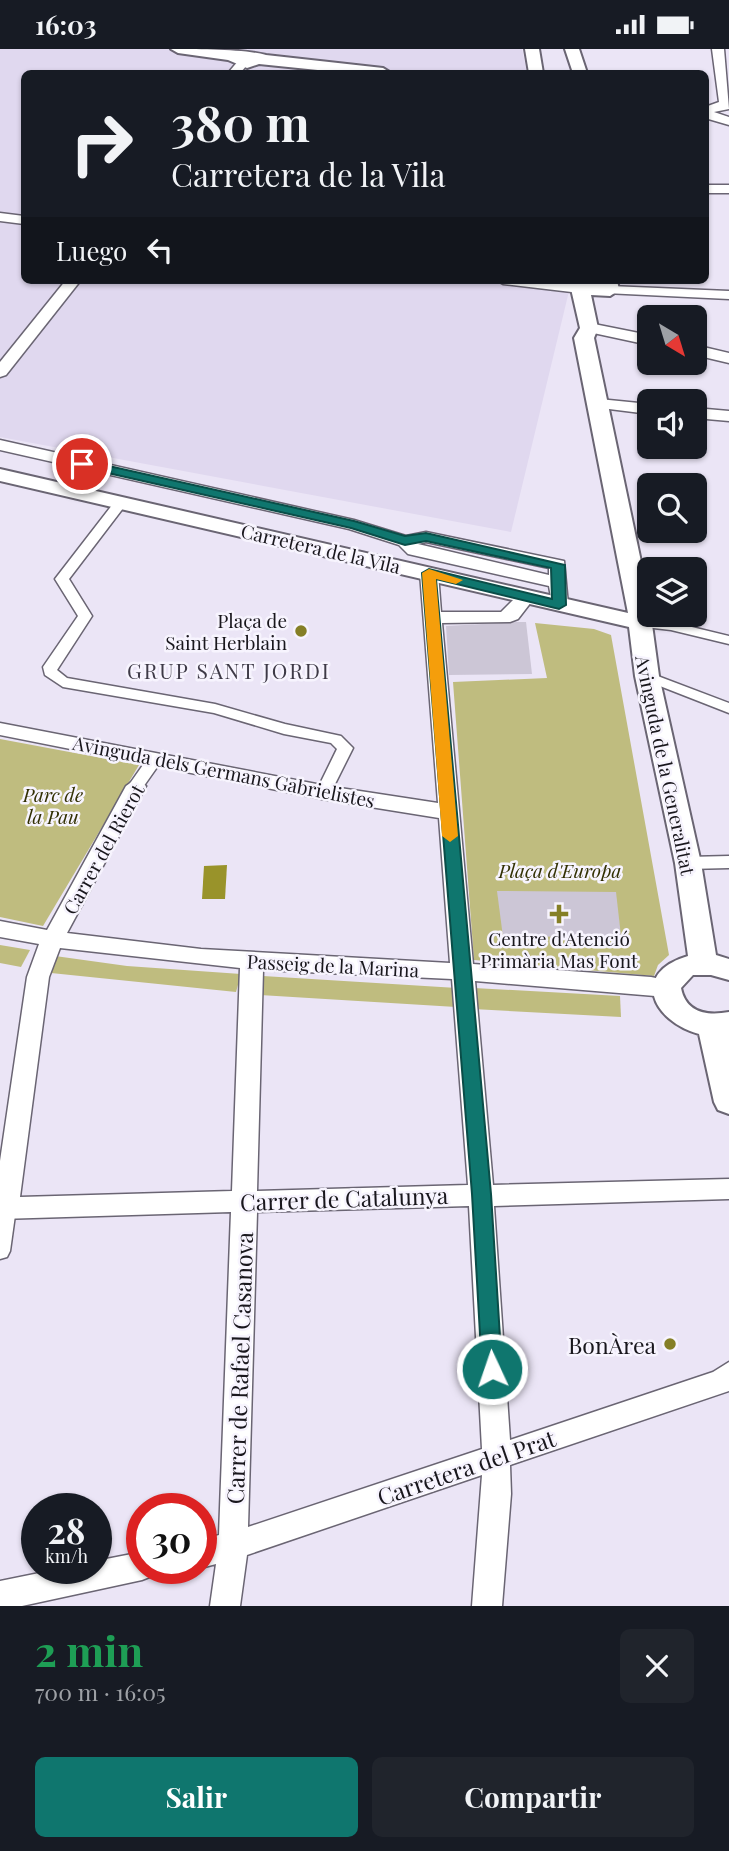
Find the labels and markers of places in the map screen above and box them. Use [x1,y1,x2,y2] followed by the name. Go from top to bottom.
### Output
[52,434,112,494] pin
[165,607,288,655] place label: Plaça de Saint Herblain
[293,623,309,639] marker: Plaça de Saint Herblain
[549,904,569,924] marker: Centre d'Atenció Primària Mas Font
[480,925,638,973] place label: Centre d'Atenció Primària Mas Font
[568,1329,657,1360] place label: BonÀrea
[662,1336,678,1352] marker: BonÀrea

